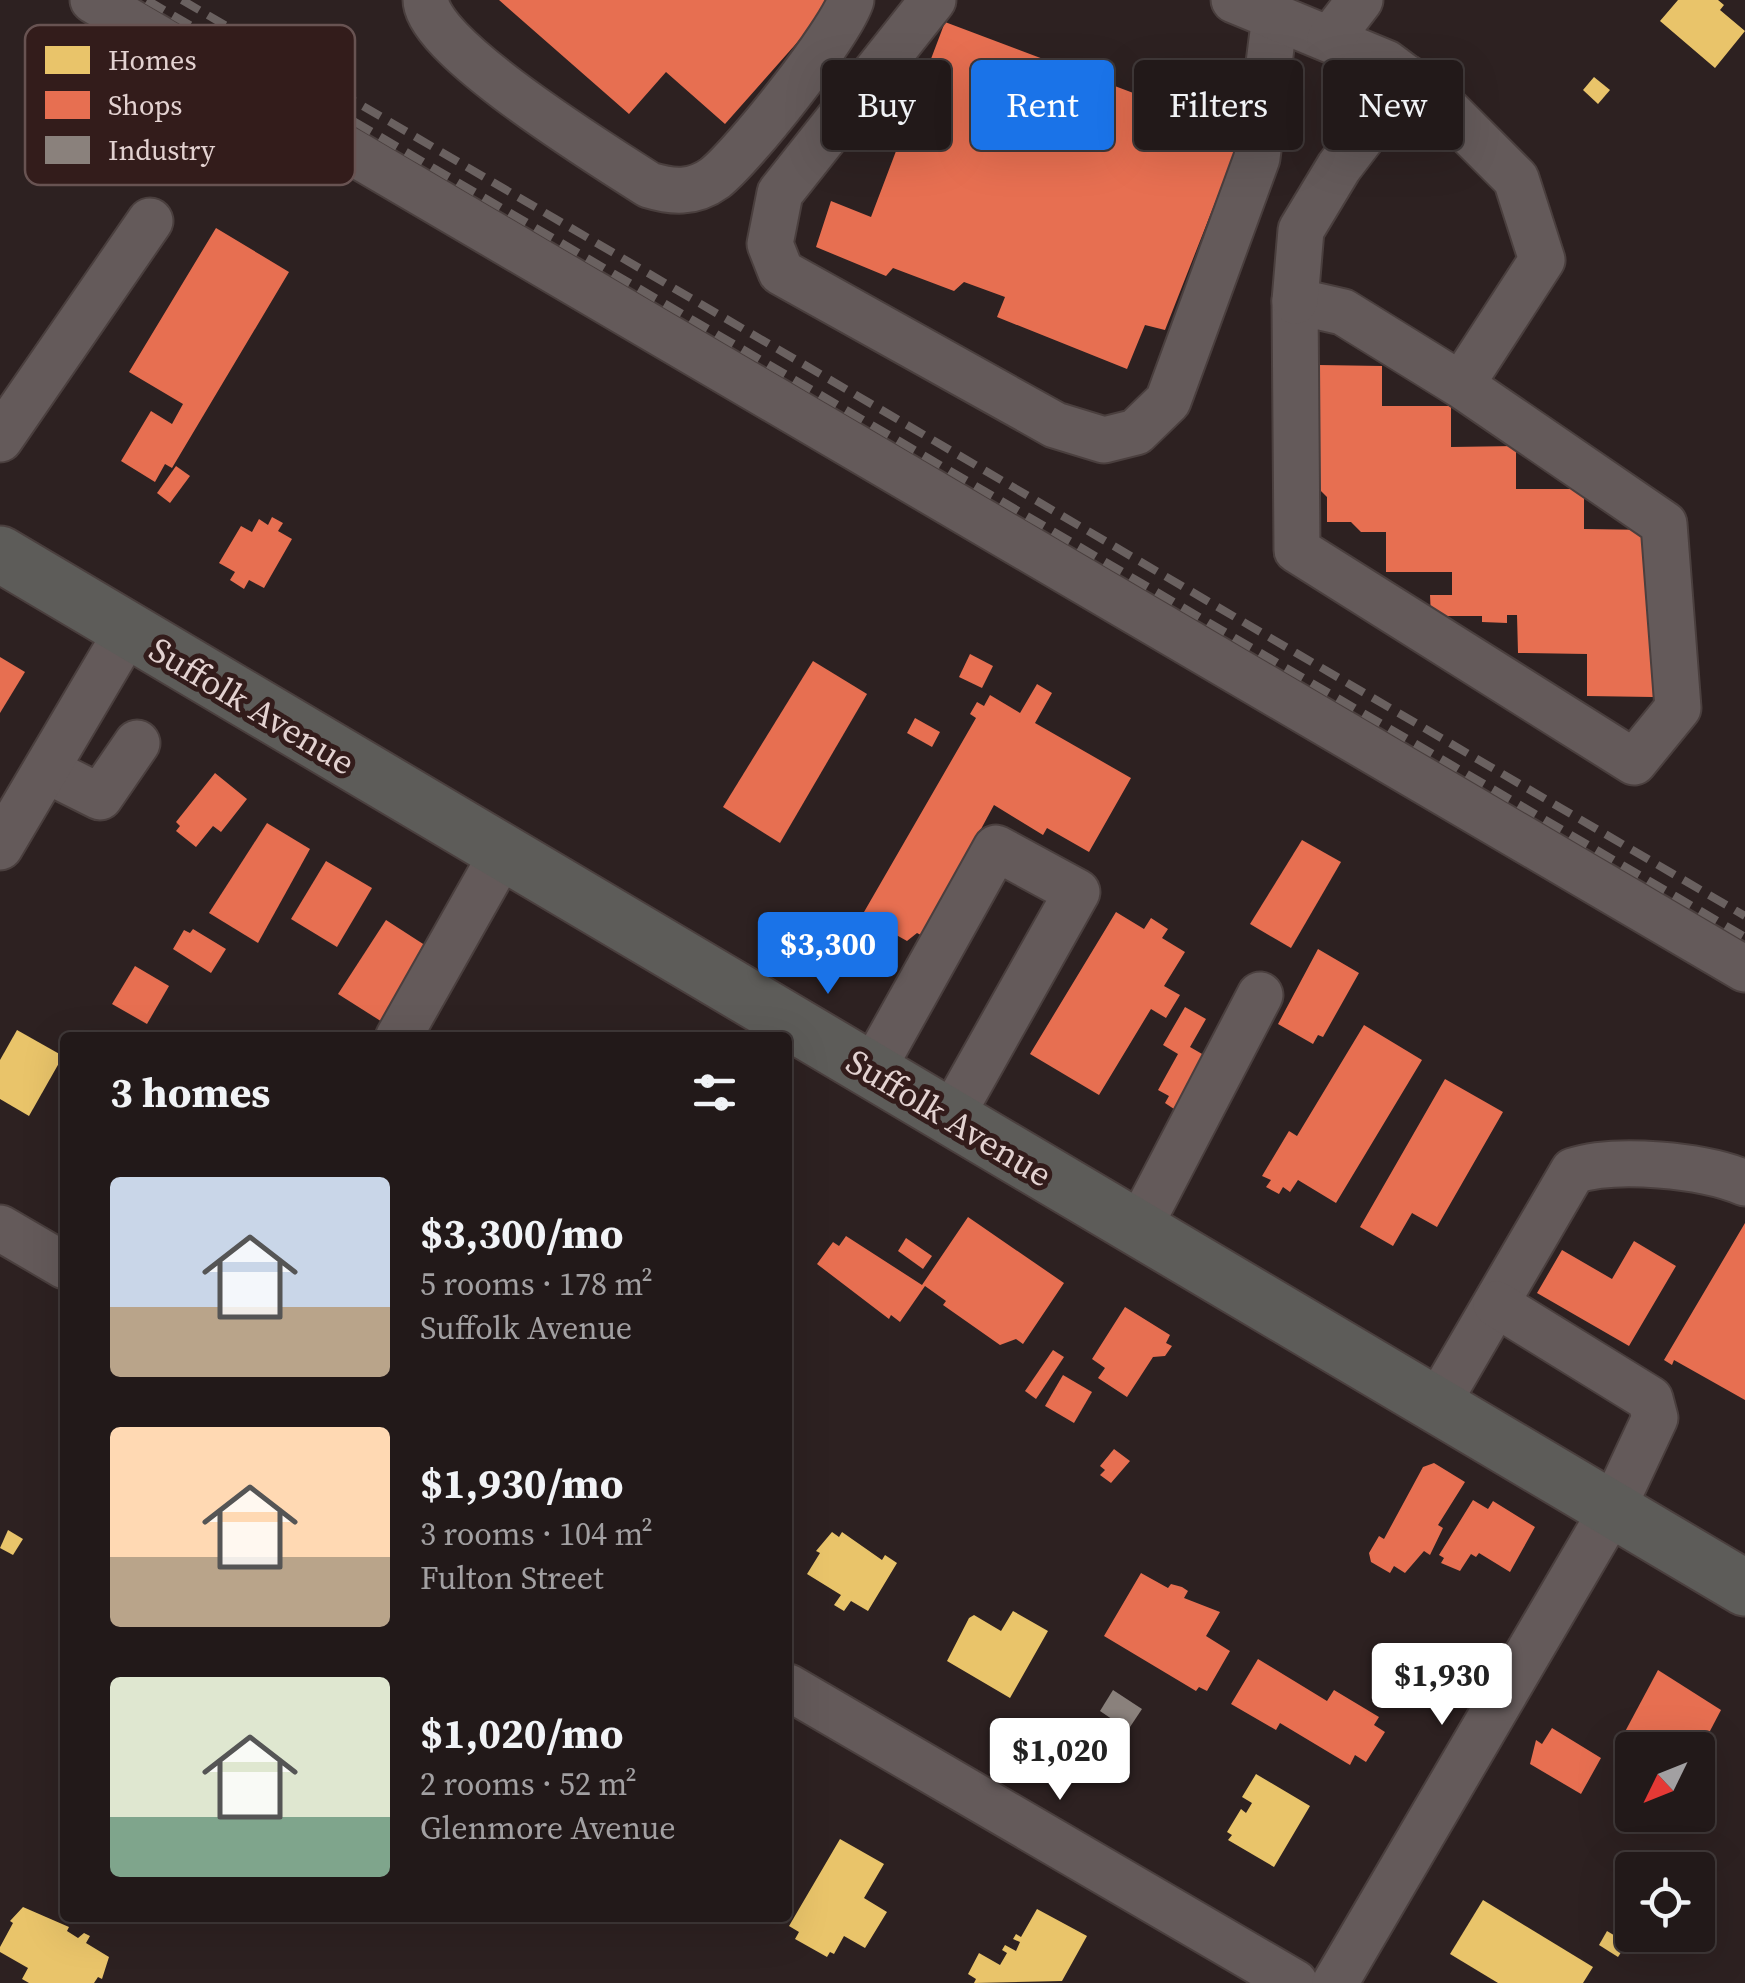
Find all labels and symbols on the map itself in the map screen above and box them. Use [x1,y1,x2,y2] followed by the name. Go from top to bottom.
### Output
[25,25,355,185] legend
[108,41,197,79] text: Homes
[108,86,182,124] text: Shops
[108,131,216,169] text: Industry
[140,626,364,786] street label: Suffolk Avenue
[747,912,909,997] pin: $3,300
[837,1038,1061,1198] street label: Suffolk Avenue
[1361,1643,1523,1728] pin: $1,930
[979,1718,1141,1803] pin: $1,020
[1615,1732,1715,1832] north arrow

